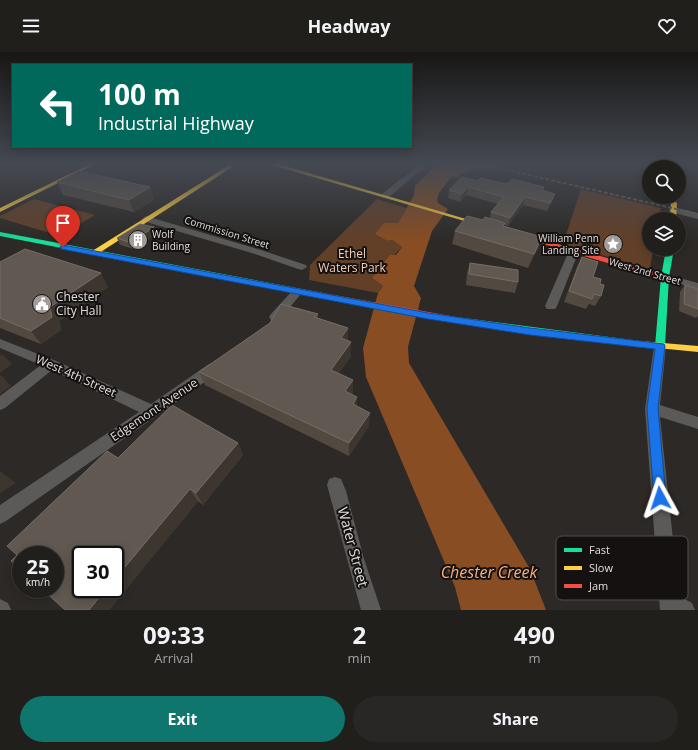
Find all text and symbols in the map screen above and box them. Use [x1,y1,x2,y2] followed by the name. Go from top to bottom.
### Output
[307,14,391,38] text: Headway
[20,15,42,37] icon: menu
[656,15,678,37] icon: heart
[98,75,181,113] text: 100 m
[32,80,84,132] icon: left
[98,111,254,135] text: Industrial Highway
[642,160,686,256] map controls
[642,160,686,204] button: search
[46,206,80,247] pin
[52,212,74,234] icon: arrive
[183,212,272,252] street label: Commission Street
[642,212,686,256] button: layers
[152,227,190,253] place label: Wolf Building
[127,229,149,251] building icon: Wolf Building
[538,231,599,257] place label: William Penn Landing Site
[602,233,624,255] place icon: William Penn Landing Site
[318,245,386,276] park label: Ethel Waters Park
[607,254,683,288] street label: West 2nd Street
[56,288,102,319] place label: Chester City Hall
[31,293,53,315] public building icon: Chester City Hall
[33,350,119,401] street label: West 4th Street
[107,374,201,445] street label: Edgemont Avenue
[639,477,681,519] position arrow
[334,505,373,589] street label: Water Street
[556,536,688,600] legend
[589,542,610,557] text: Fast
[72,546,124,598] speed limit sign: 30
[27,553,49,580] text: 25
[589,560,613,575] text: Slow
[441,561,539,583] water label: Chester Creek
[26,575,50,589] text: km/h
[588,578,608,593] text: Jam
[143,618,205,651] text: 09:33
[352,618,366,651] text: 2
[514,618,555,651] text: 490
[154,649,193,667] text: Arrival
[348,649,371,667] text: min
[528,649,540,667] text: m
[20,696,345,742] button: Exit
[353,696,678,742] button: Share

